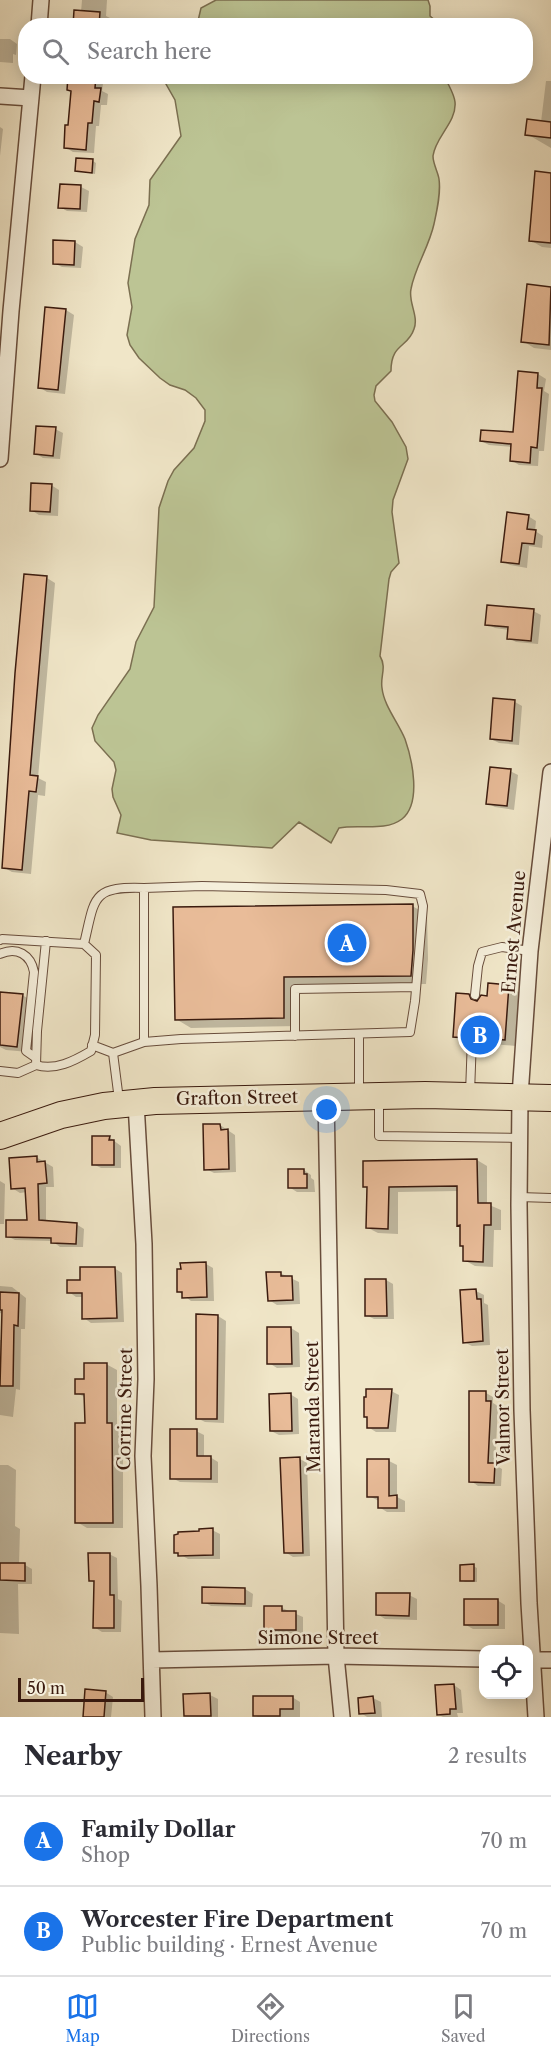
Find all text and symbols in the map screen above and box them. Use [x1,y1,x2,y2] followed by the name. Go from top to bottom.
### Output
[18,18,533,84] search box
[39,35,72,68] icon: search
[87,38,212,65] text: Search here
[498,870,530,994] street label: Ernest Avenue
[328,920,366,966] pin: A
[460,1012,500,1058] pin: B
[176,1086,299,1110] street label: Grafton Street
[312,1095,341,1124] your location
[301,1340,325,1473] street label: Maranda Street
[113,1347,137,1471] street label: Corrine Street
[491,1348,515,1467] street label: Valmor Street
[257,1627,379,1649] street label: Simone Street
[479,1645,533,1699] map controls
[479,1645,533,1699] button: locate
[18,1675,144,1702] scale bar
[27,1678,65,1698] text: 50 m
[24,1740,122,1772] text: Nearby
[448,1744,527,1768] text: 2 results
[81,1816,236,1843] text: Family Dollar
[36,1829,51,1853] text: A
[481,1829,527,1853] text: 70 m
[81,1843,130,1867] text: Shop
[81,1906,393,1933] text: Worcester Fire Department
[36,1919,51,1943] text: B
[481,1919,527,1943] text: 70 m
[81,1933,378,1957] text: Public building · Ernest Avenue
[66,1990,100,2046] tab: Map
[231,1990,310,2046] tab: Directions
[441,1990,485,2046] tab: Saved

